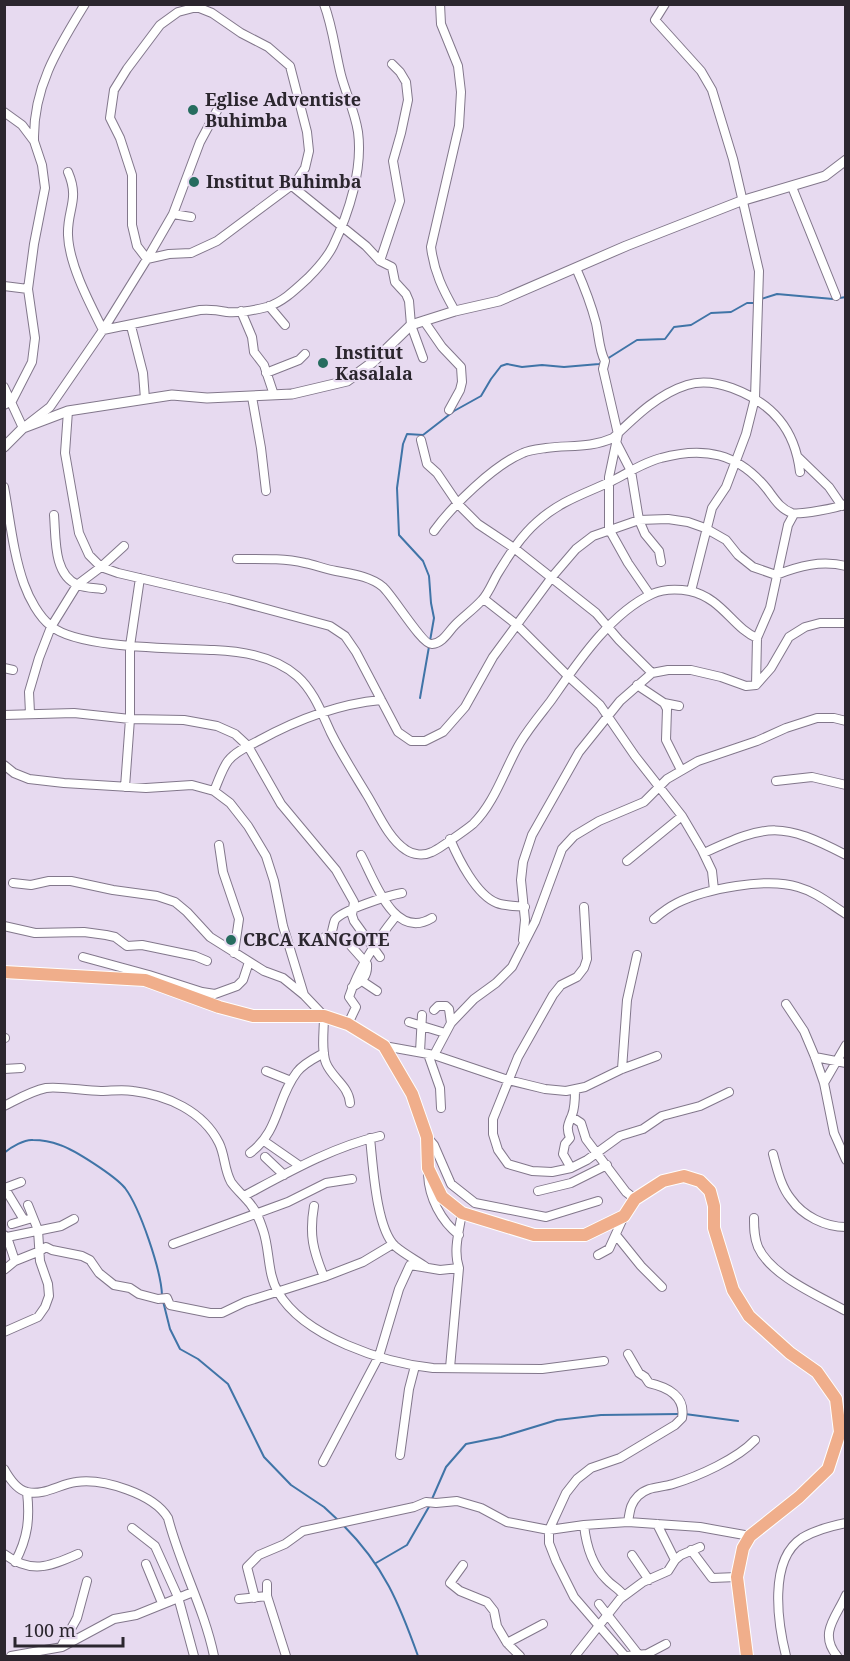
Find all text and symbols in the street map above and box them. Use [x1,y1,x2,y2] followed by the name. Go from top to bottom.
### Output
[205,87,361,132] place label: Eglise Adventiste Buhimba
[186,103,200,117] marker: Eglise Adventiste Buhimba
[206,169,362,193] place label: Institut Buhimba
[187,175,201,189] marker: Institut Buhimba
[335,340,413,385] place label: Institut Kasalala
[316,356,330,370] marker: Institut Kasalala
[243,927,390,951] place label: CBCA KANGOTE
[224,933,238,947] marker: CBCA KANGOTE
[15,1610,123,1648] scale bar
[24,1618,76,1642] text: 100 m

